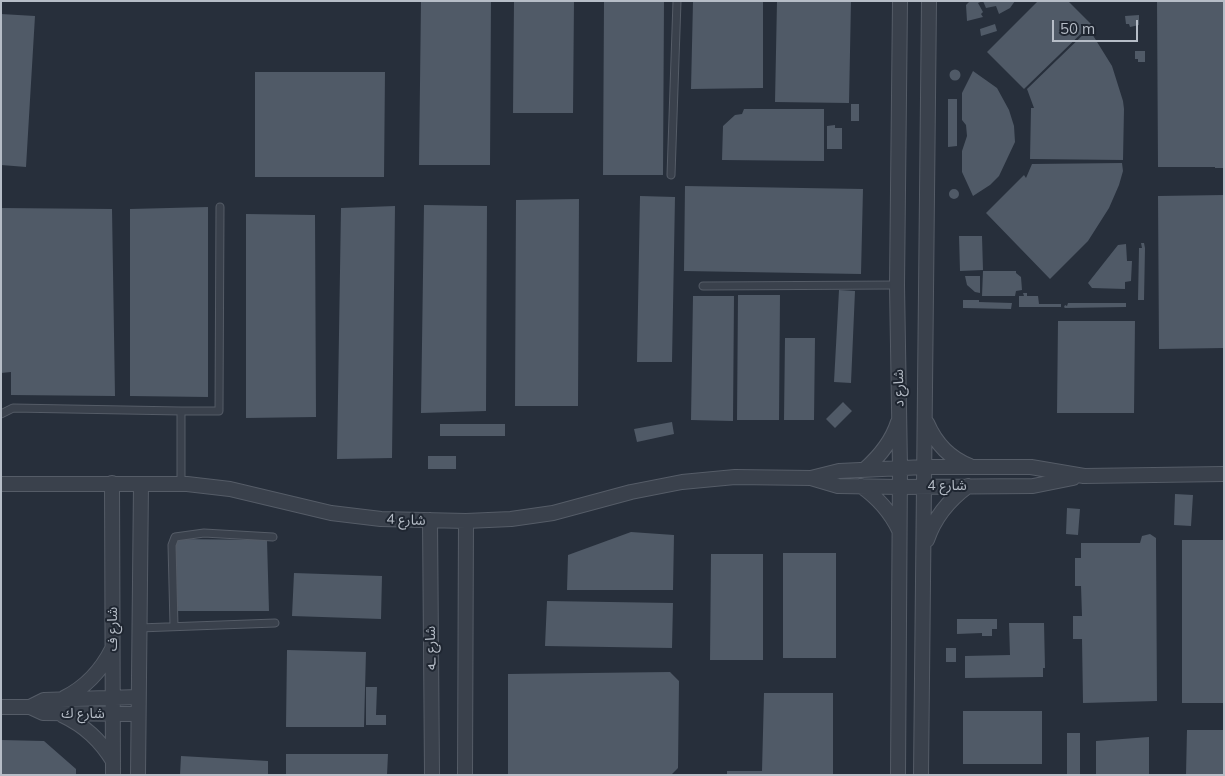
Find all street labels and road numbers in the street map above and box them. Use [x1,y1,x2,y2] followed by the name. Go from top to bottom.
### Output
[890,369,908,407] street label: شارع د
[927,478,967,494] street label: شارع 4
[386,511,426,529] street label: شارع 4
[105,607,121,651] street label: شارع ف
[422,626,440,670] street label: شارع ـه
[61,706,105,722] street label: شارع ك

